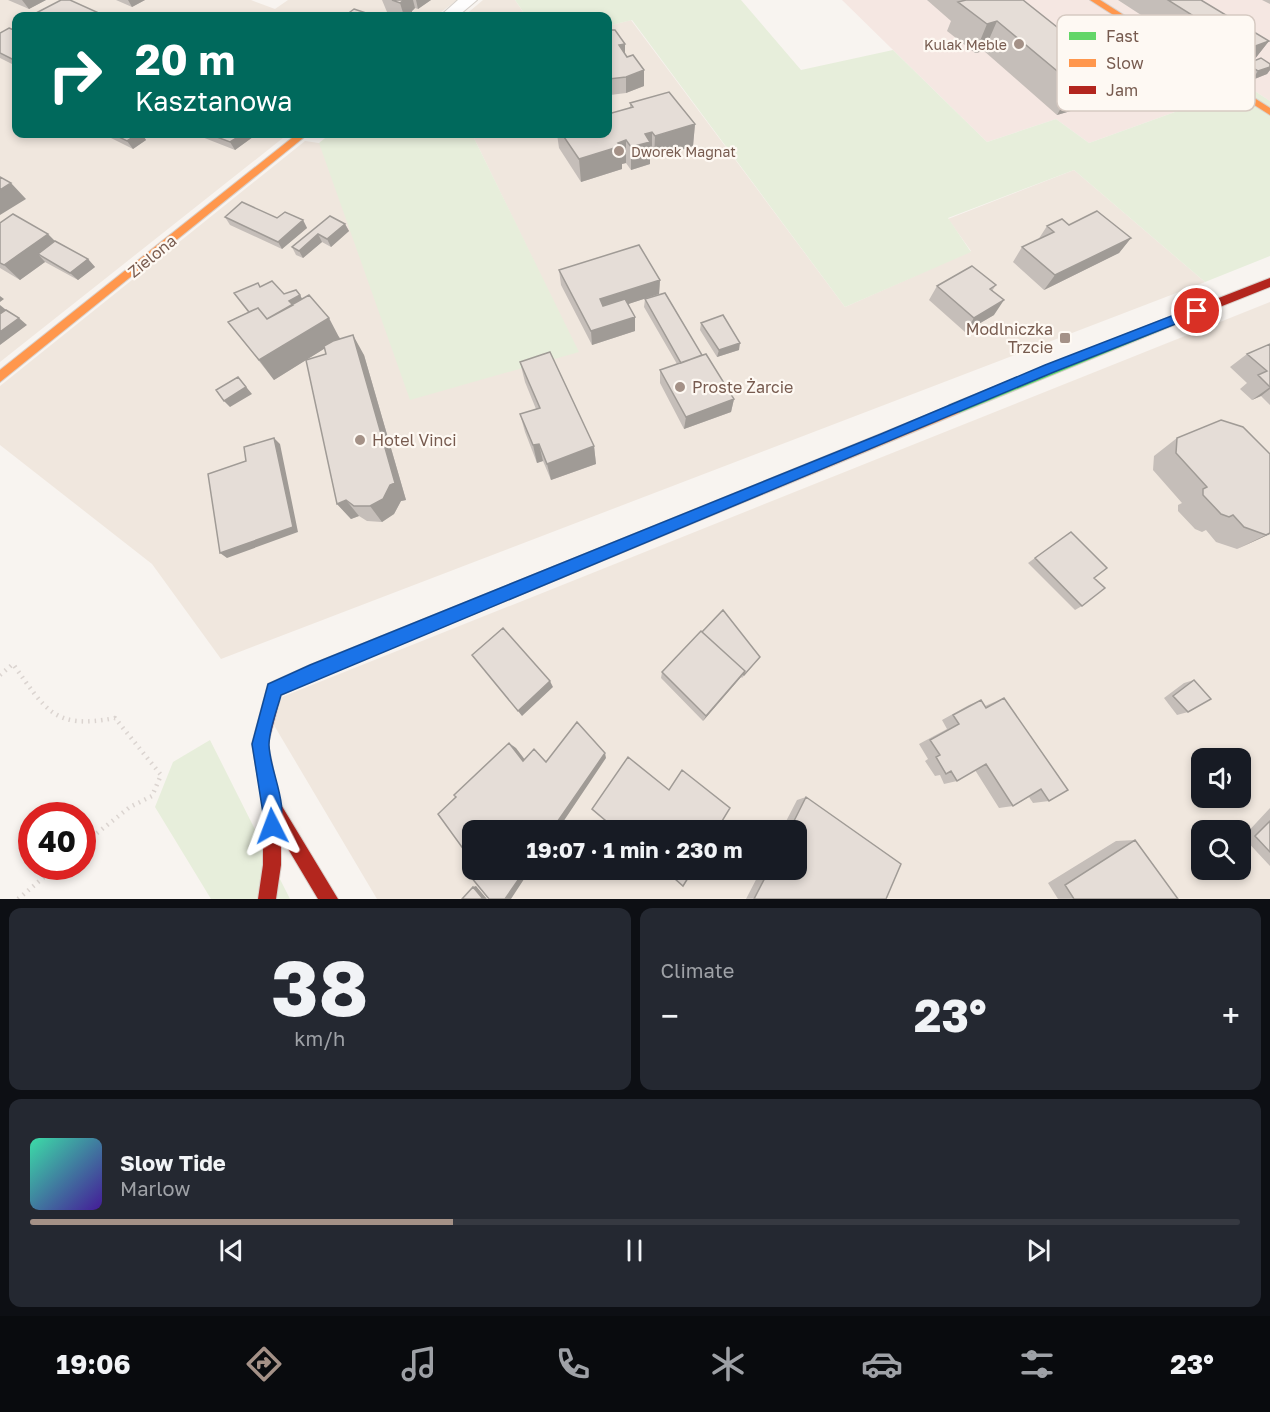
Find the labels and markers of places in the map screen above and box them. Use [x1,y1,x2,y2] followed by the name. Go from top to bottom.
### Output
[924,36,1007,53] place label: Kulak Meble
[1012,37,1026,51] marker: Kulak Meble
[631,143,736,160] place label: Dworek Magnat
[612,144,626,158] marker: Dworek Magnat
[1171,285,1222,336] pin
[966,319,1053,357] place label: Modlniczka Trzcie
[1058,331,1072,345] marker: Modlniczka Trzcie
[692,377,793,397] place label: Proste Żarcie
[673,380,687,394] marker: Proste Żarcie
[372,430,456,450] place label: Hotel Vinci
[353,433,367,447] marker: Hotel Vinci

